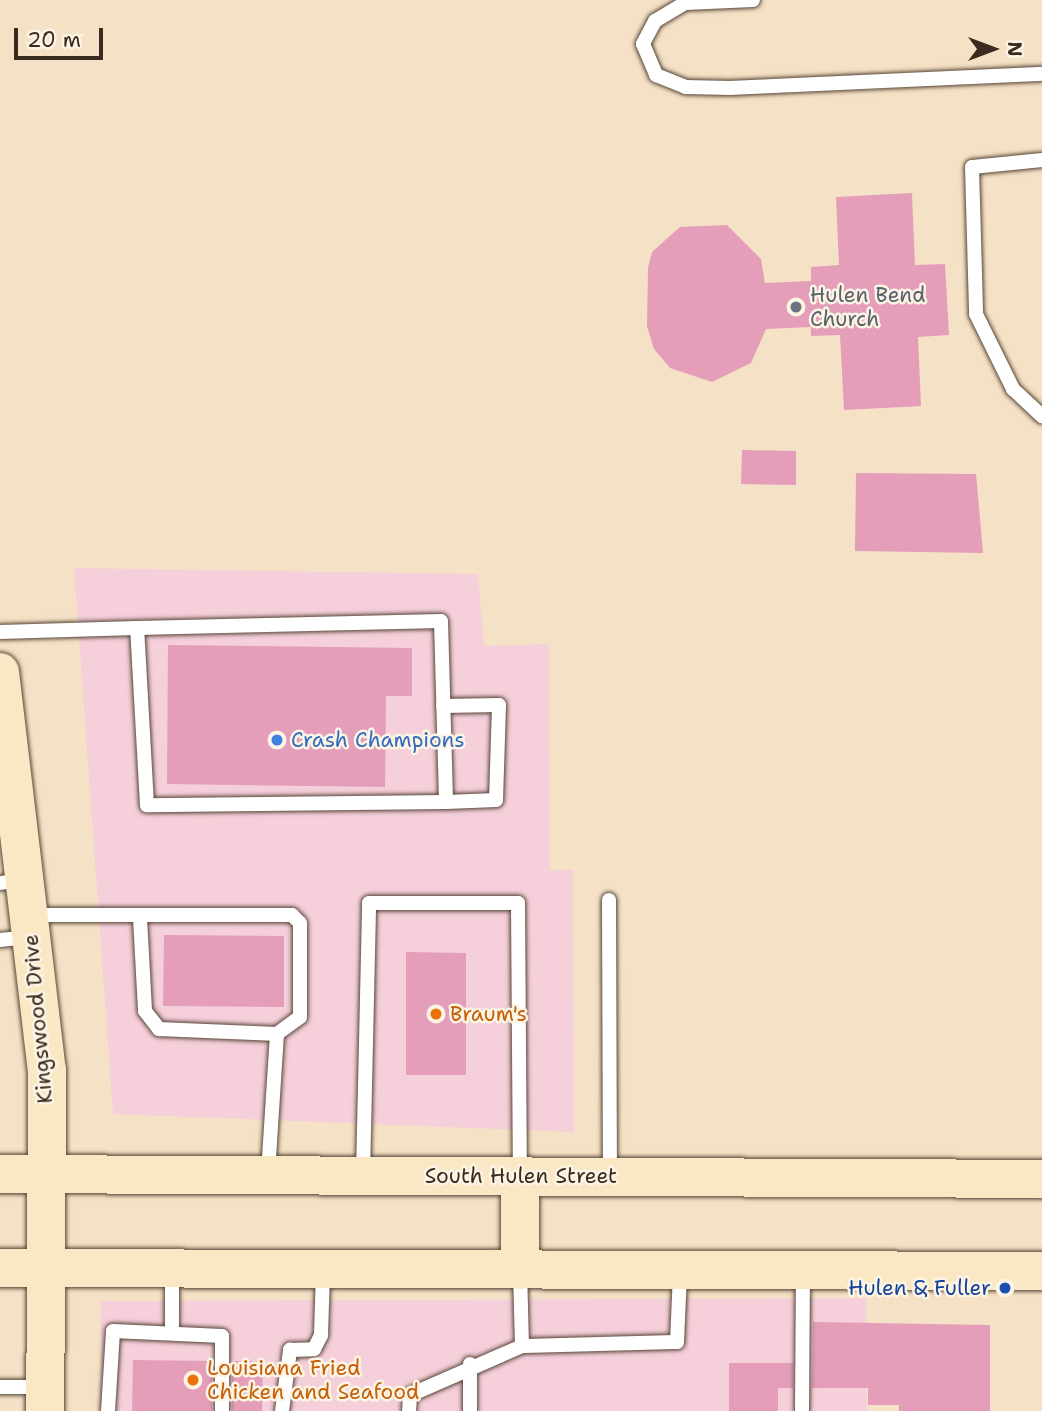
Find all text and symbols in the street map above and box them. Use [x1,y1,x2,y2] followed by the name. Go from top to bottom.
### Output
[18,14,107,58] scale bar
[958,14,1028,84] north arrow
[27,26,81,54] text: 20 m
[1002,41,1027,57] text: N
[810,282,925,332] place label: Hulen Bend Church
[788,299,804,315] marker: Hulen Bend Church
[291,727,465,753] place label: Crash Champions
[269,732,285,748] marker: Crash Champions
[18,933,58,1105] street label: Kingswood Drive
[450,1001,527,1027] place label: Braum's
[428,1006,444,1022] marker: Braum's
[425,1163,617,1189] street label: South Hulen Street
[848,1275,991,1301] place label: Hulen & Fuller
[997,1280,1013,1296] marker: Hulen & Fuller
[207,1355,419,1405] place label: Louisiana Fried Chicken and Seafood
[185,1372,201,1388] marker: Louisiana Fried Chicken and Seafood

